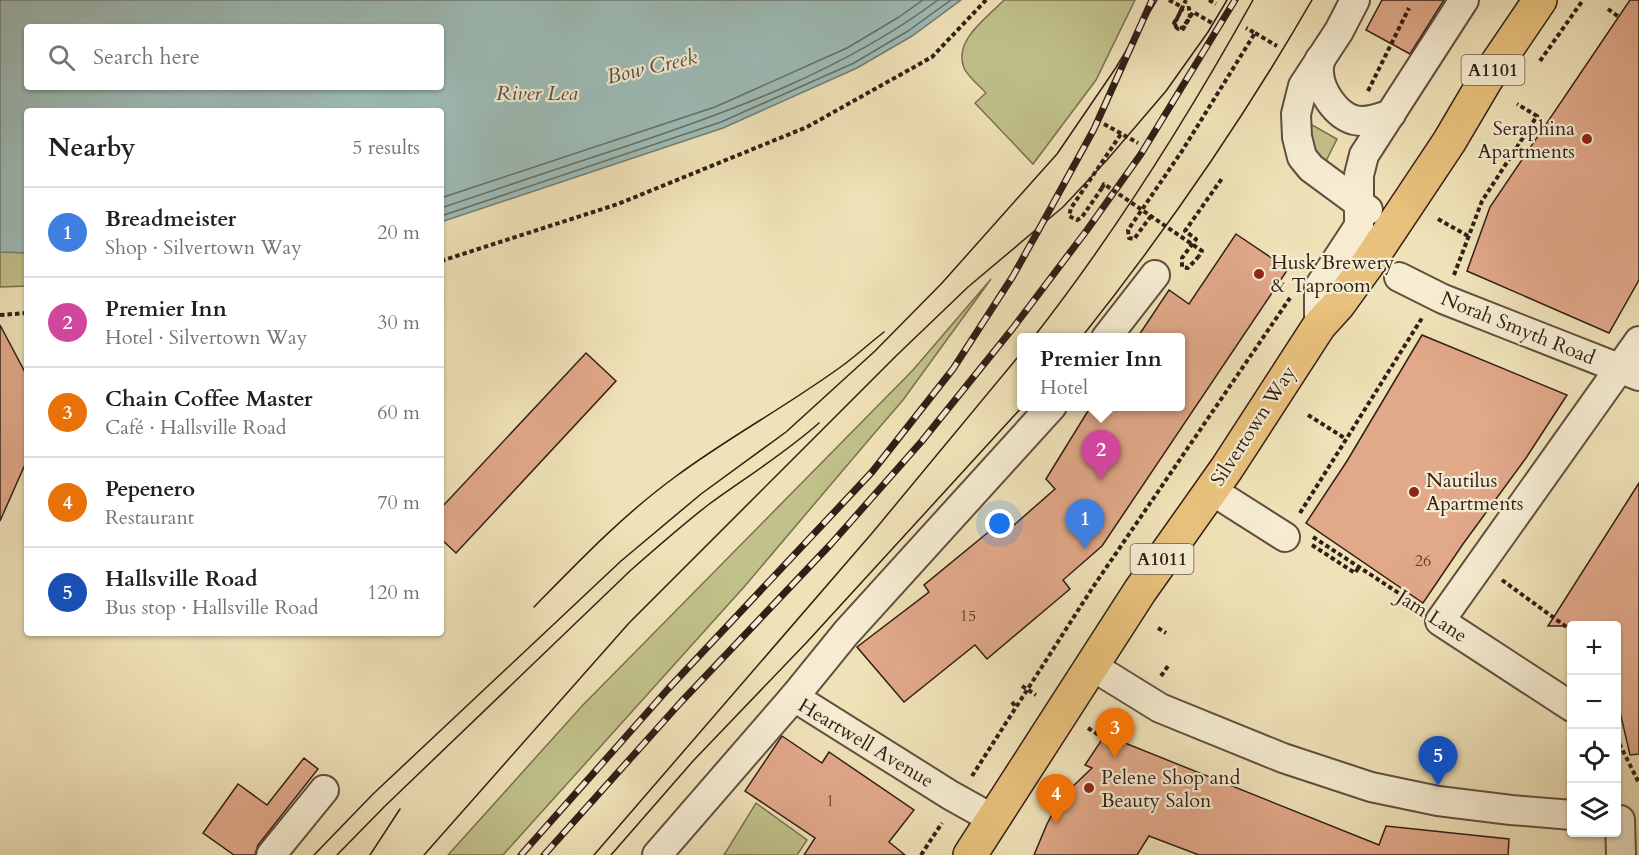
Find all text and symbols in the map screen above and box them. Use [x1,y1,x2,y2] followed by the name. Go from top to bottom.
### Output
[24,24,444,90] search box
[45,41,78,74] icon: search
[93,42,200,72] text: Search here
[604,42,701,92] water label: Bow Creek
[1462,55,1524,85] road number: A1101
[496,79,578,108] water label: River Lea
[1478,115,1575,165] place label: Seraphina Apartments
[48,130,136,165] text: Nearby
[1580,132,1594,146] marker: Seraphina Apartments
[352,134,420,161] text: 5 results
[105,204,236,234] text: Breadmeister
[62,219,73,246] text: 1
[377,219,420,246] text: 20 m
[105,234,302,261] text: Shop · Silvertown Way
[1271,249,1395,299] place label: Husk Brewery & Taproom
[1252,267,1266,281] marker: Husk Brewery & Taproom
[1437,285,1600,371] street label: Norah Smyth Road
[105,294,227,324] text: Premier Inn
[62,309,73,336] text: 2
[377,309,420,336] text: 30 m
[105,324,307,351] text: Hotel · Silvertown Way
[1017,333,1185,411] popup
[1040,344,1162,374] text: Premier Inn
[1204,360,1302,491] street label: Silvertown Way
[1040,374,1088,401] text: Hotel
[105,384,313,414] text: Chain Coffee Master
[62,399,73,426] text: 3
[377,399,420,426] text: 60 m
[105,414,286,441] text: Café · Hallsville Road
[1082,430,1120,480] pin: 2
[1426,467,1524,517] place label: Nautilus Apartments
[105,474,195,504] text: Pepenero
[1407,485,1421,499] marker: Nautilus Apartments
[62,489,73,516] text: 4
[377,489,420,516] text: 70 m
[1066,500,1104,549] pin: 1
[105,504,194,531] text: Restaurant
[985,509,1014,538] your location
[1130,544,1194,574] road number: A1011
[1415,550,1431,572] house number: 26
[105,564,258,594] text: Hallsville Road
[62,579,73,606] text: 5
[367,579,420,606] text: 120 m
[1389,582,1472,649] street label: Jam Lane
[105,594,318,621] text: Bus stop · Hallsville Road
[960,605,976,627] house number: 15
[1567,621,1621,837] map controls
[1567,621,1621,675] button: +
[1567,675,1621,729] button: −
[793,692,939,794] street label: Heartwell Avenue
[1096,708,1134,758] pin: 3
[1567,729,1621,783] button: locate
[1418,736,1458,786] pin: 5
[1101,764,1241,814] place label: Pelene Shop and Beauty Salon
[1036,774,1076,824] pin: 4
[1082,781,1096,795] marker: Pelene Shop and Beauty Salon
[1567,783,1621,837] button: layers
[826,790,834,812] house number: 1

